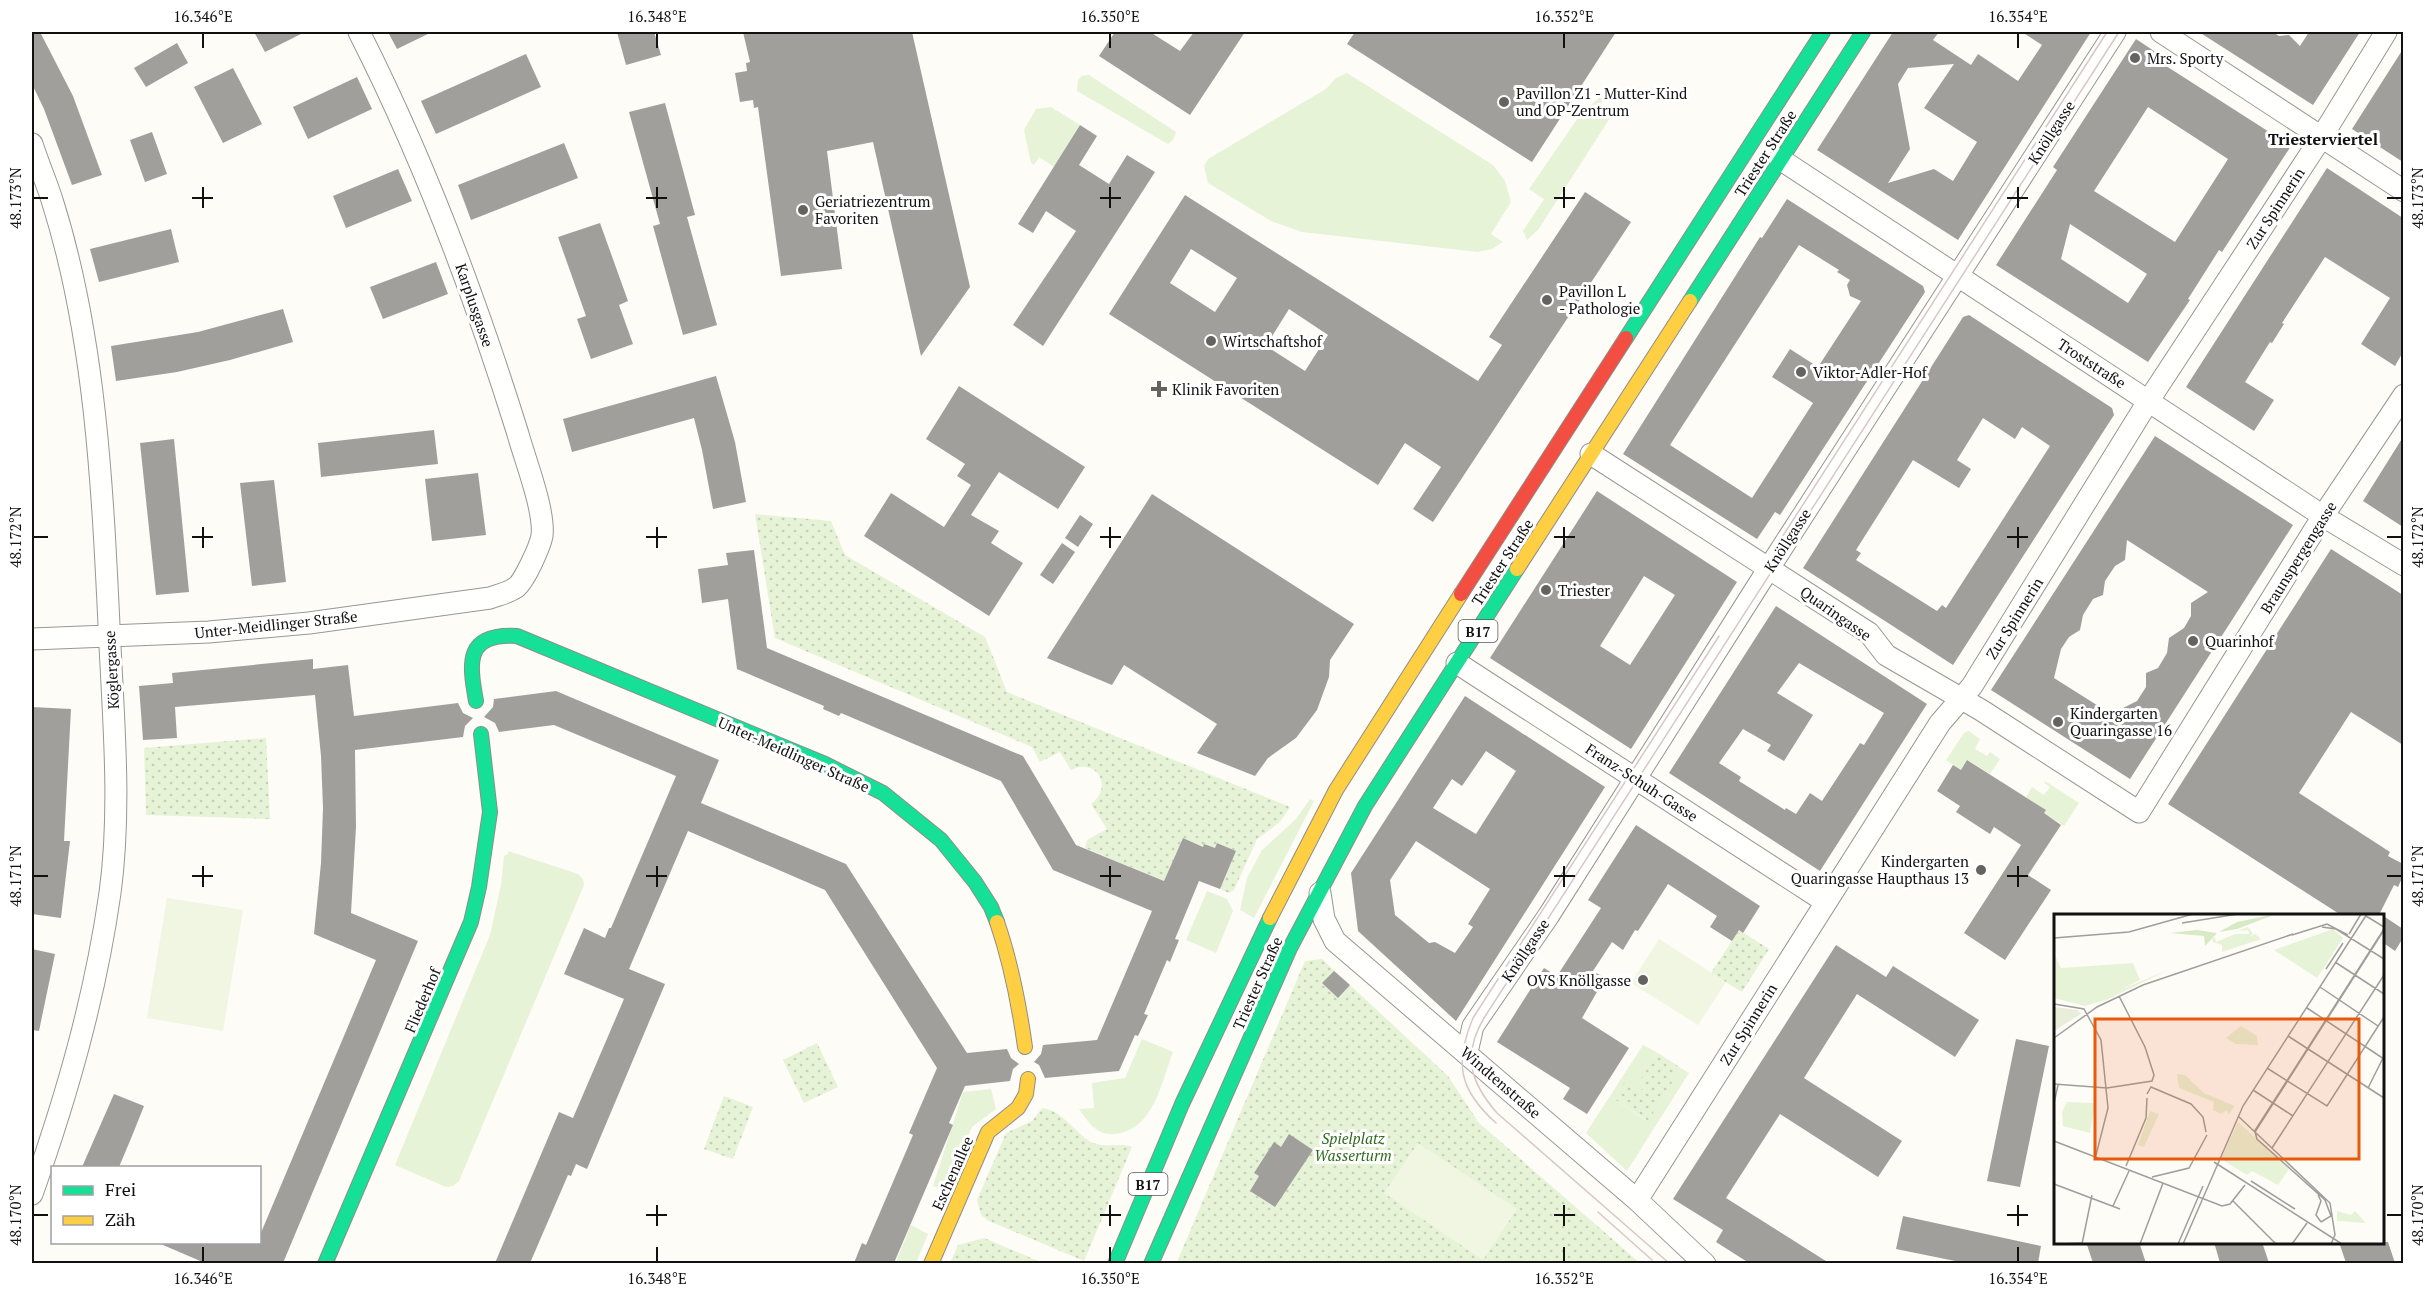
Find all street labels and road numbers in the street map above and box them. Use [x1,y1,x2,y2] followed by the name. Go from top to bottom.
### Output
[2023,96,2079,168] street label: Knöllgasse
[1729,106,1801,200] street label: Triester Straße
[2241,164,2309,252] street label: Zur Spinnerin
[451,261,499,349] street label: Karplusgasse
[2054,334,2130,392] street label: Troststraße
[2255,497,2341,617] street label: Braunspergengasse
[1759,504,1815,576] street label: Knöllgasse
[1466,515,1538,609] street label: Triester Straße
[1981,573,2047,663] street label: Zur Spinnerin
[1796,581,1876,645] street label: Quaringasse
[193,605,359,643] street label: Unter-Meidlinger Straße
[1458,620,1498,642] road number: B17
[99,630,123,710] street label: Köglergasse
[715,712,873,796] street label: Unter-Meidlinger Straße
[1582,738,1702,826] street label: Franz-Schuh-Gasse
[1497,915,1553,985] street label: Knöllgasse
[1228,933,1286,1033] street label: Triester Straße
[399,964,445,1035] street label: Fliederhof
[1715,979,1781,1069] street label: Zur Spinnerin
[1457,1042,1545,1122] street label: Windtenstraße
[927,1133,977,1213] street label: Eschenallee
[1128,1173,1168,1195] road number: B17

